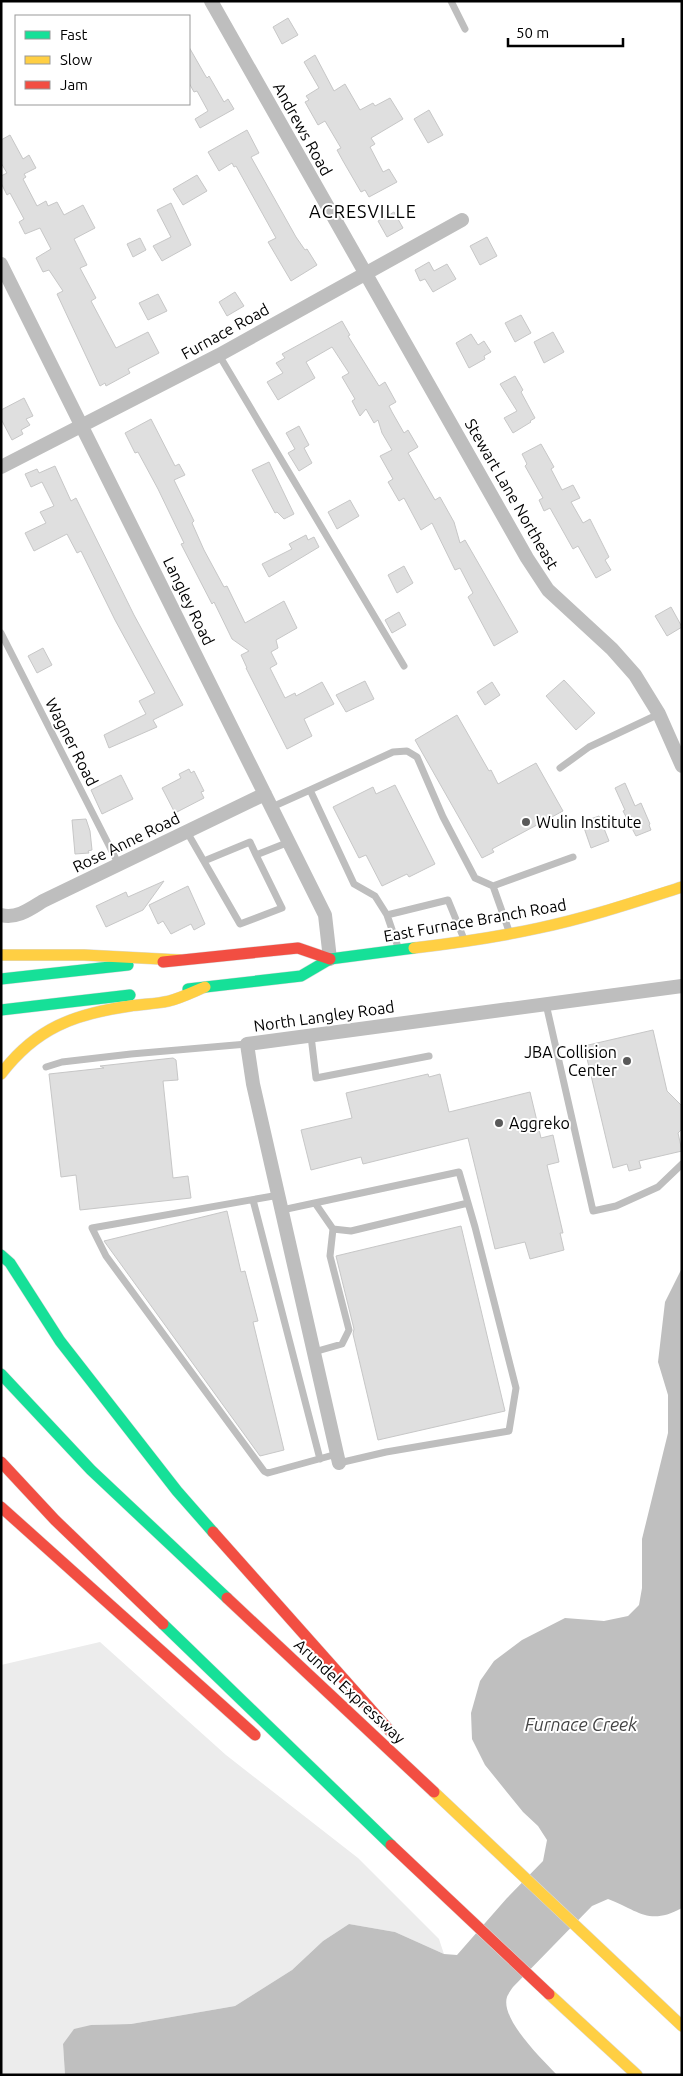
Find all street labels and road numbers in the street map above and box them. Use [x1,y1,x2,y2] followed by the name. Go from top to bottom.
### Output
[270,79,336,179] street label: Andrews Road
[178,299,272,363] street label: Furnace Road
[462,416,563,573] street label: Stewart Lane Northeast
[160,554,218,648] street label: Langley Road
[42,695,102,789] street label: Wagner Road
[70,808,182,876] street label: Rose Anne Road
[382,895,568,945] street label: East Furnace Branch Road
[252,997,396,1035] street label: North Langley Road
[291,1635,409,1747] street label: Arundel Expressway

